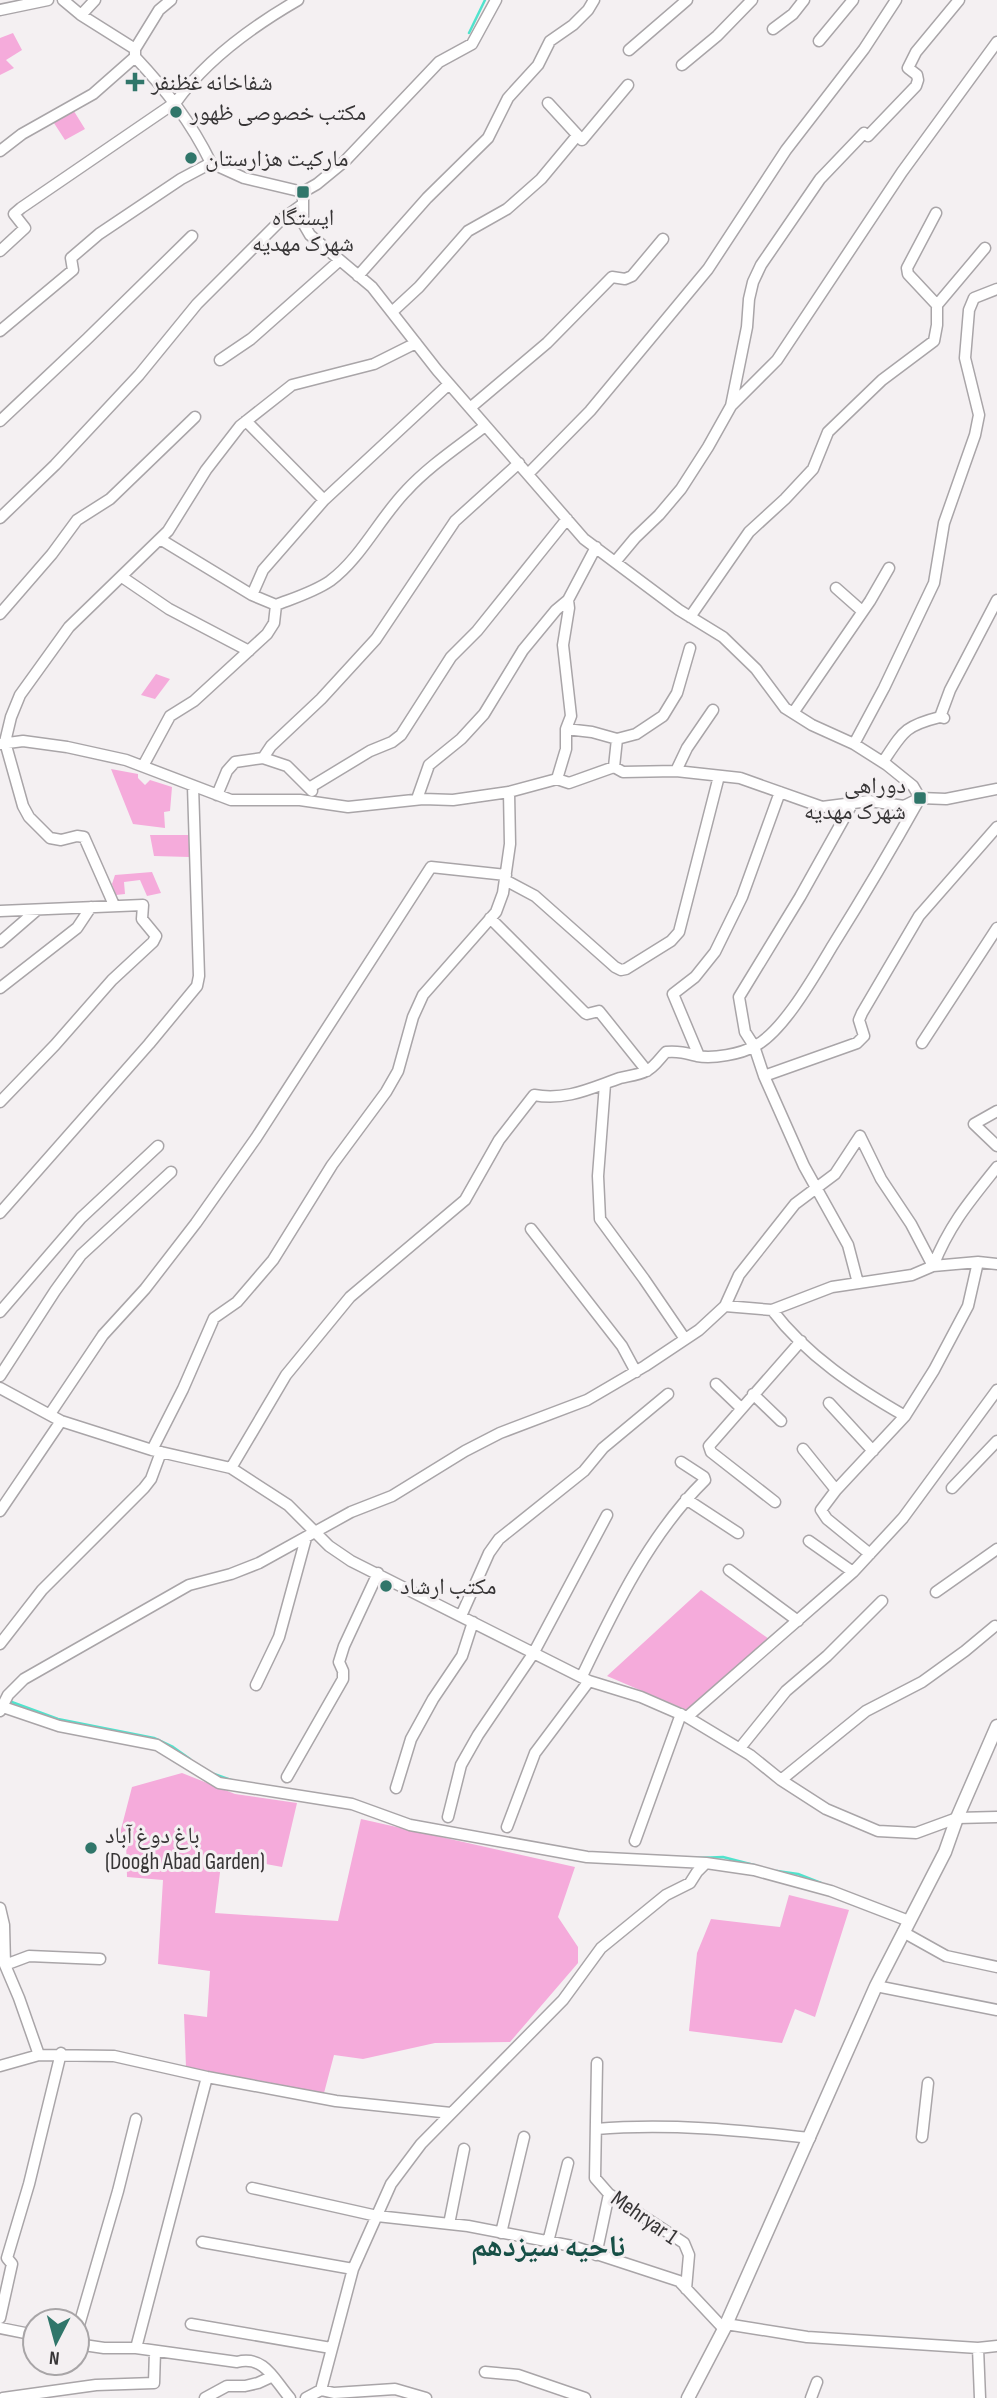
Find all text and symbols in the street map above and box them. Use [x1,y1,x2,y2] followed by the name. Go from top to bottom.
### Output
[150,69,273,97] place label: شفاخانه غظنفر
[125,72,145,92] marker: شفاخانه غظنفر
[189,99,366,127] place label: مکتب خصوصی ظهور
[168,104,184,120] marker: مکتب خصوصی ظهور
[205,145,349,173] place label: مارکیت هزارستان
[183,150,199,166] marker: مارکیت هزارستان
[295,184,311,200] marker: ایستگاه شهرک مهدیه
[252,204,354,258] place label: ایستگاه شهرک مهدیه
[804,772,906,826] place label: دوراهی شهرک مهدیه
[912,790,928,806] marker: دوراهی شهرک مهدیه
[400,1573,497,1601] place label: مکتب ارشاد
[378,1578,394,1594] marker: مکتب ارشاد
[105,1822,265,1876] place label: باغ دوغ آباد (Doogh Abad Garden)
[83,1840,99,1856] marker: باغ دوغ آباد (Doogh Abad Garden)
[606,2185,683,2251] street label: Mehryar 1
[471,2229,625,2266] district label: ناحیه سیزدهم
[21,2307,91,2377] north arrow
[48,2345,61,2369] text: N

